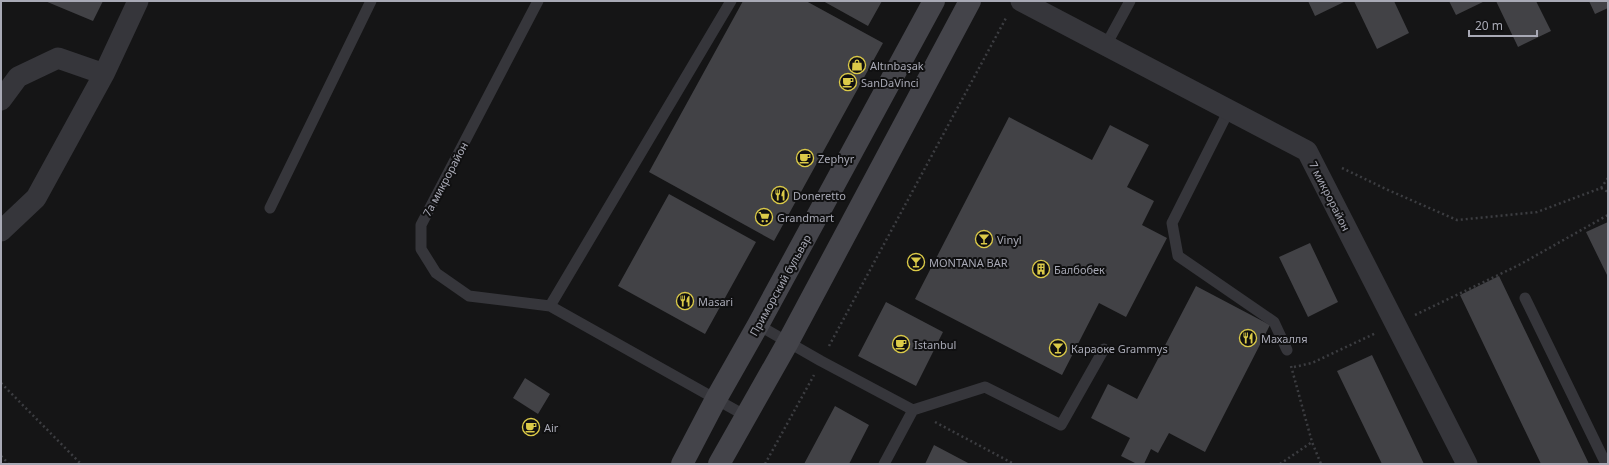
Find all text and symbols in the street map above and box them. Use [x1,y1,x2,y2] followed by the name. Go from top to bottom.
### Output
[1469,12,1537,38] scale bar
[1475,17,1503,34] text: 20 m
[847,55,867,75] shop icon: Altınbaşak
[870,58,924,73] place label: Altınbaşak
[838,72,858,92] cafe icon: SanDaVinci
[861,75,919,90] place label: SanDaVinci
[419,139,471,219] street label: 7а микрорайон
[795,148,815,168] cafe icon: Zephyr
[818,151,855,166] place label: Zephyr
[1306,159,1354,233] street label: 7 микрорайон
[770,185,790,205] restaurant icon: Doneretto
[793,188,846,203] place label: Doneretto
[754,207,774,227] supermarket icon: Grandmart
[777,210,834,225] place label: Grandmart
[974,229,994,249] bar icon: Vinyl
[746,231,814,338] street label: Приморский бульвар
[997,232,1022,247] place label: Vinyl
[906,252,926,272] bar icon: MONTANA BAR
[929,255,1008,270] place label: MONTANA BAR
[1031,259,1051,279] building icon: Балбобек
[1054,262,1105,277] place label: Балбобек
[675,291,695,311] restaurant icon: Masari
[698,294,733,309] place label: Masari
[1238,328,1258,348] restaurant icon: Махалля
[1261,331,1308,346] place label: Махалля
[891,334,911,354] cafe icon: Istanbul
[914,337,956,352] place label: Istanbul
[1048,338,1068,358] bar icon: Караоке Grammys
[1071,341,1168,356] place label: Караоке Grammys
[521,417,541,437] cafe icon: Air
[544,420,559,435] place label: Air

